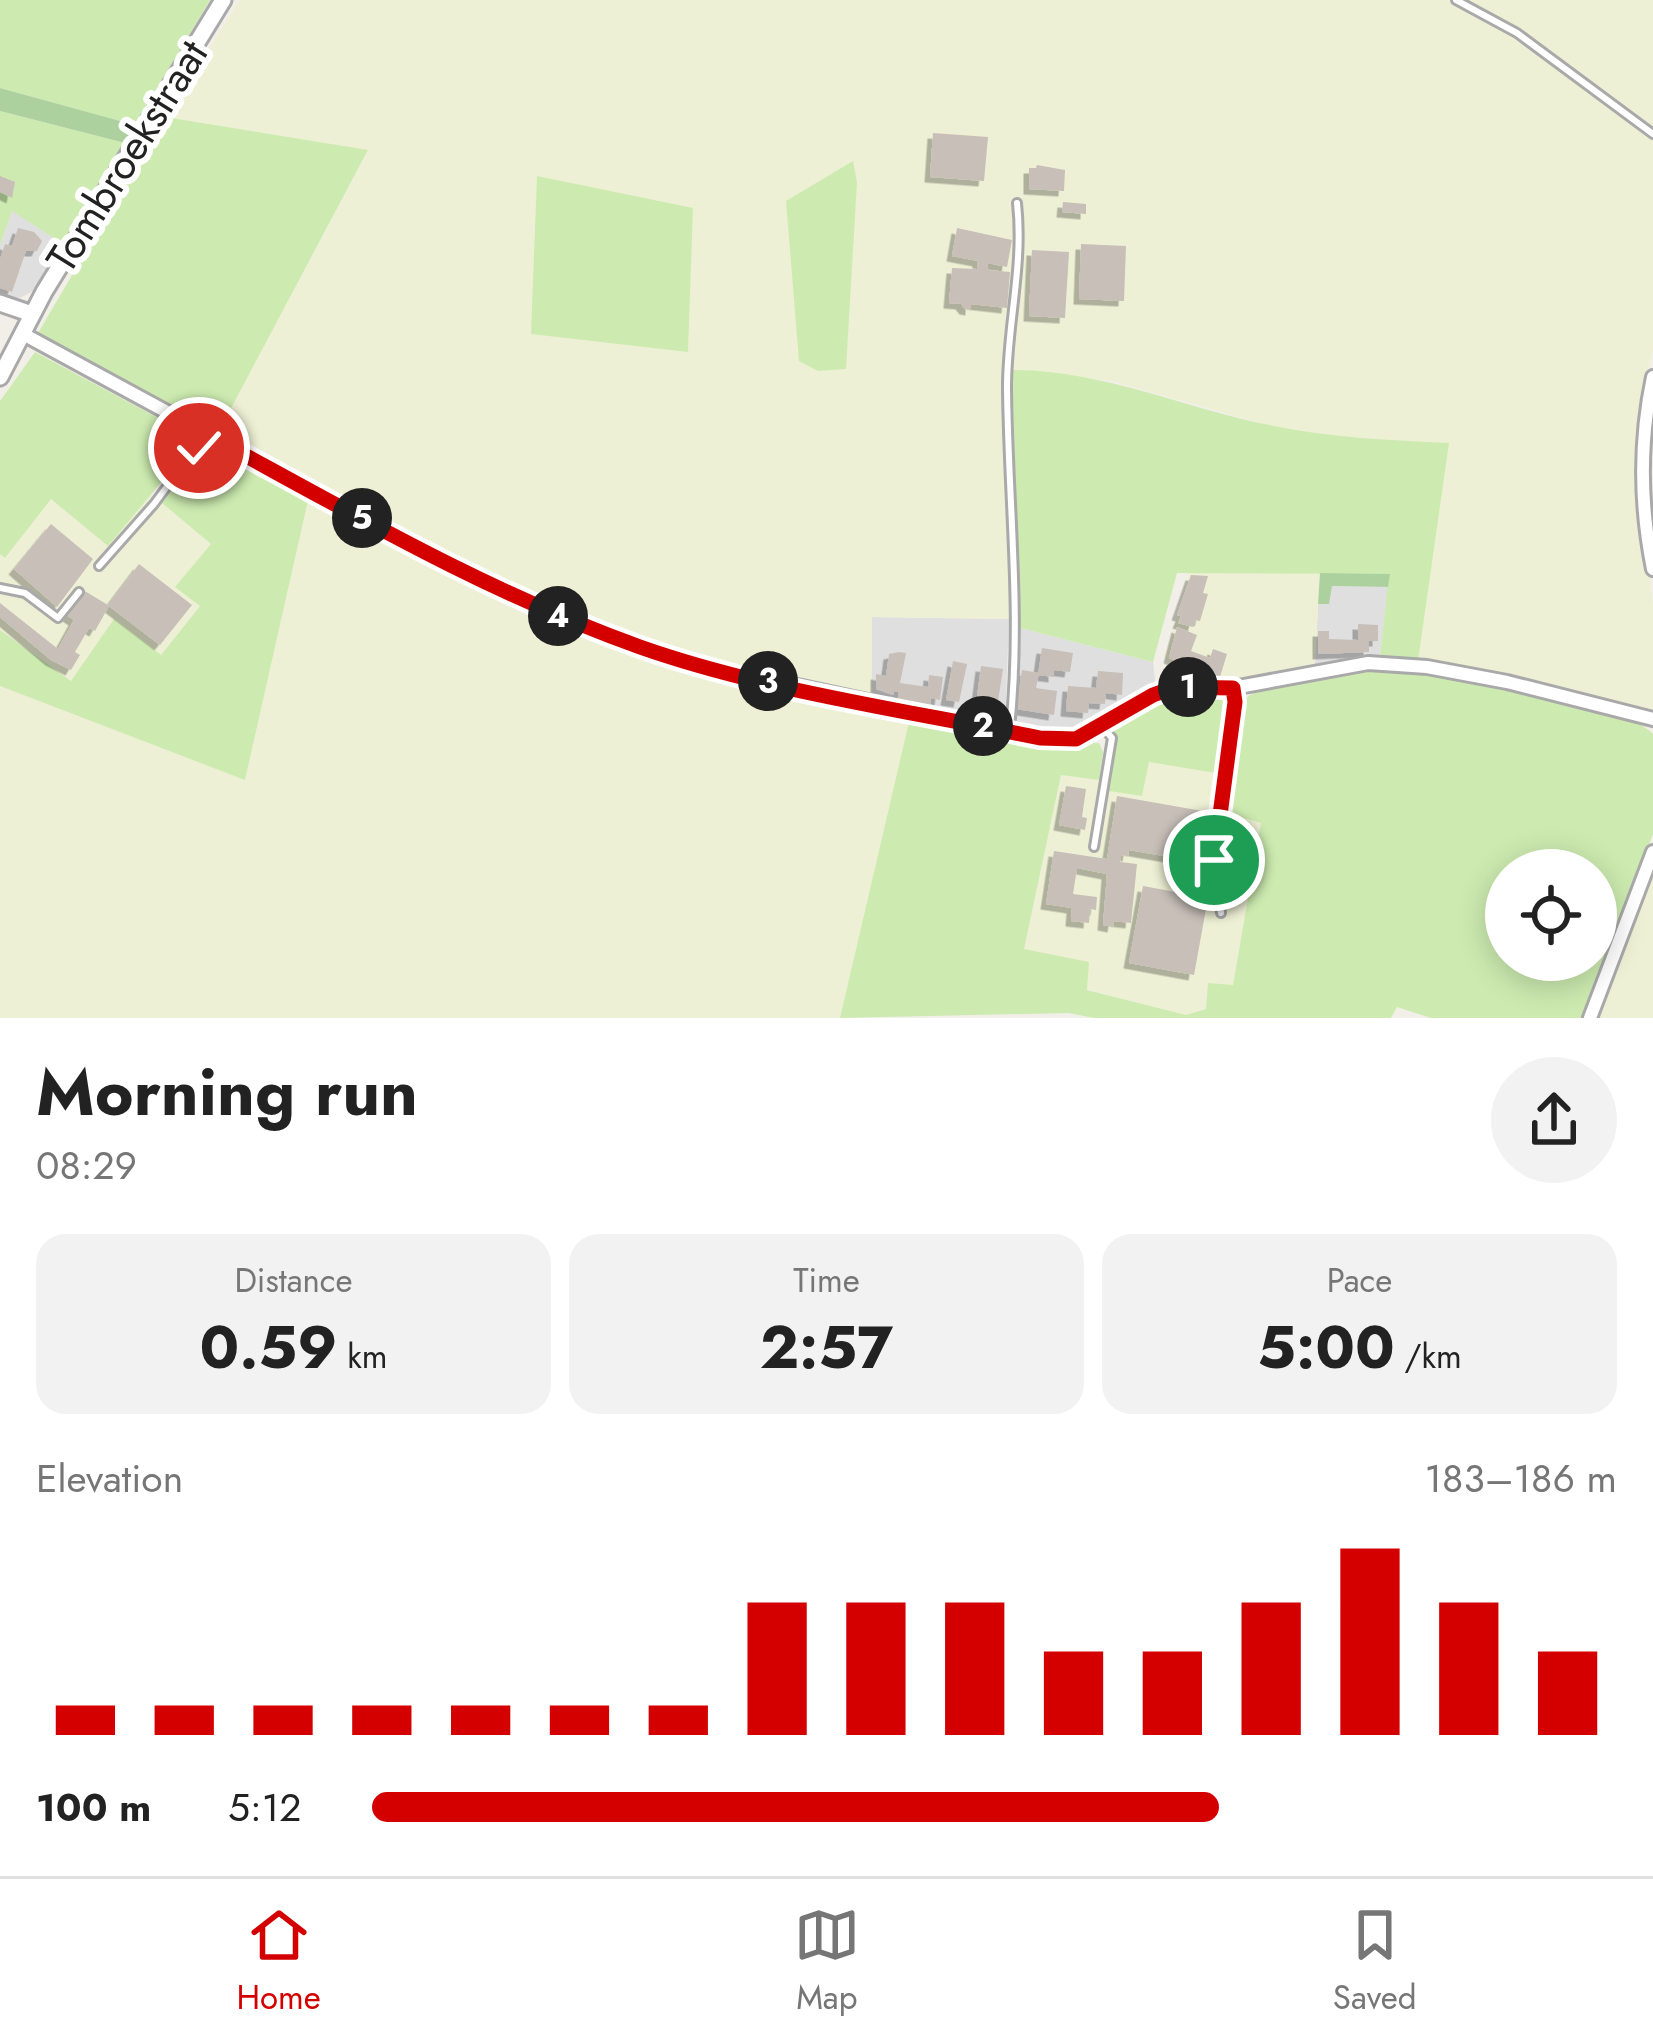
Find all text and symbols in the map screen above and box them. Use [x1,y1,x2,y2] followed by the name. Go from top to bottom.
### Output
[31,28,223,284] street label: Tombroekstraat
[148,397,250,499] pin
[166,415,232,481] icon: check
[332,488,392,548] pin: 5
[351,494,373,541] text: 5
[528,586,588,646] pin: 4
[546,592,570,639] text: 4
[738,651,798,711] pin: 3
[758,657,778,704] text: 3
[1158,657,1218,717] pin: 1
[1180,663,1196,710] text: 1
[953,696,1013,756] pin: 2
[972,702,994,749] text: 2
[1163,809,1265,911] pin
[1181,827,1247,893] icon: arrive
[1485,849,1617,981] map controls
[1485,849,1617,981] button: locate
[36,1044,418,1140] text: Morning run
[1491,1057,1617,1183] button: share
[36,1137,137,1194] text: 08:29
[234,1257,353,1304] text: Distance
[793,1257,860,1304] text: Time
[1327,1257,1392,1304] text: Pace
[199,1304,337,1391] text: 0.59
[760,1304,893,1391] text: 2:57
[1257,1304,1395,1391] text: 5:00
[337,1333,388,1380] text: km
[1395,1333,1462,1380] text: /km
[36,1450,183,1507] text: Elevation
[1425,1450,1617,1507] text: 183–186 m
[36,1779,151,1836] text: 100 m
[228,1779,301,1836] text: 5:12
[237,1902,321,2021] tab: Home
[794,1902,860,2021] tab: Map
[1333,1902,1416,2021] tab: Saved

